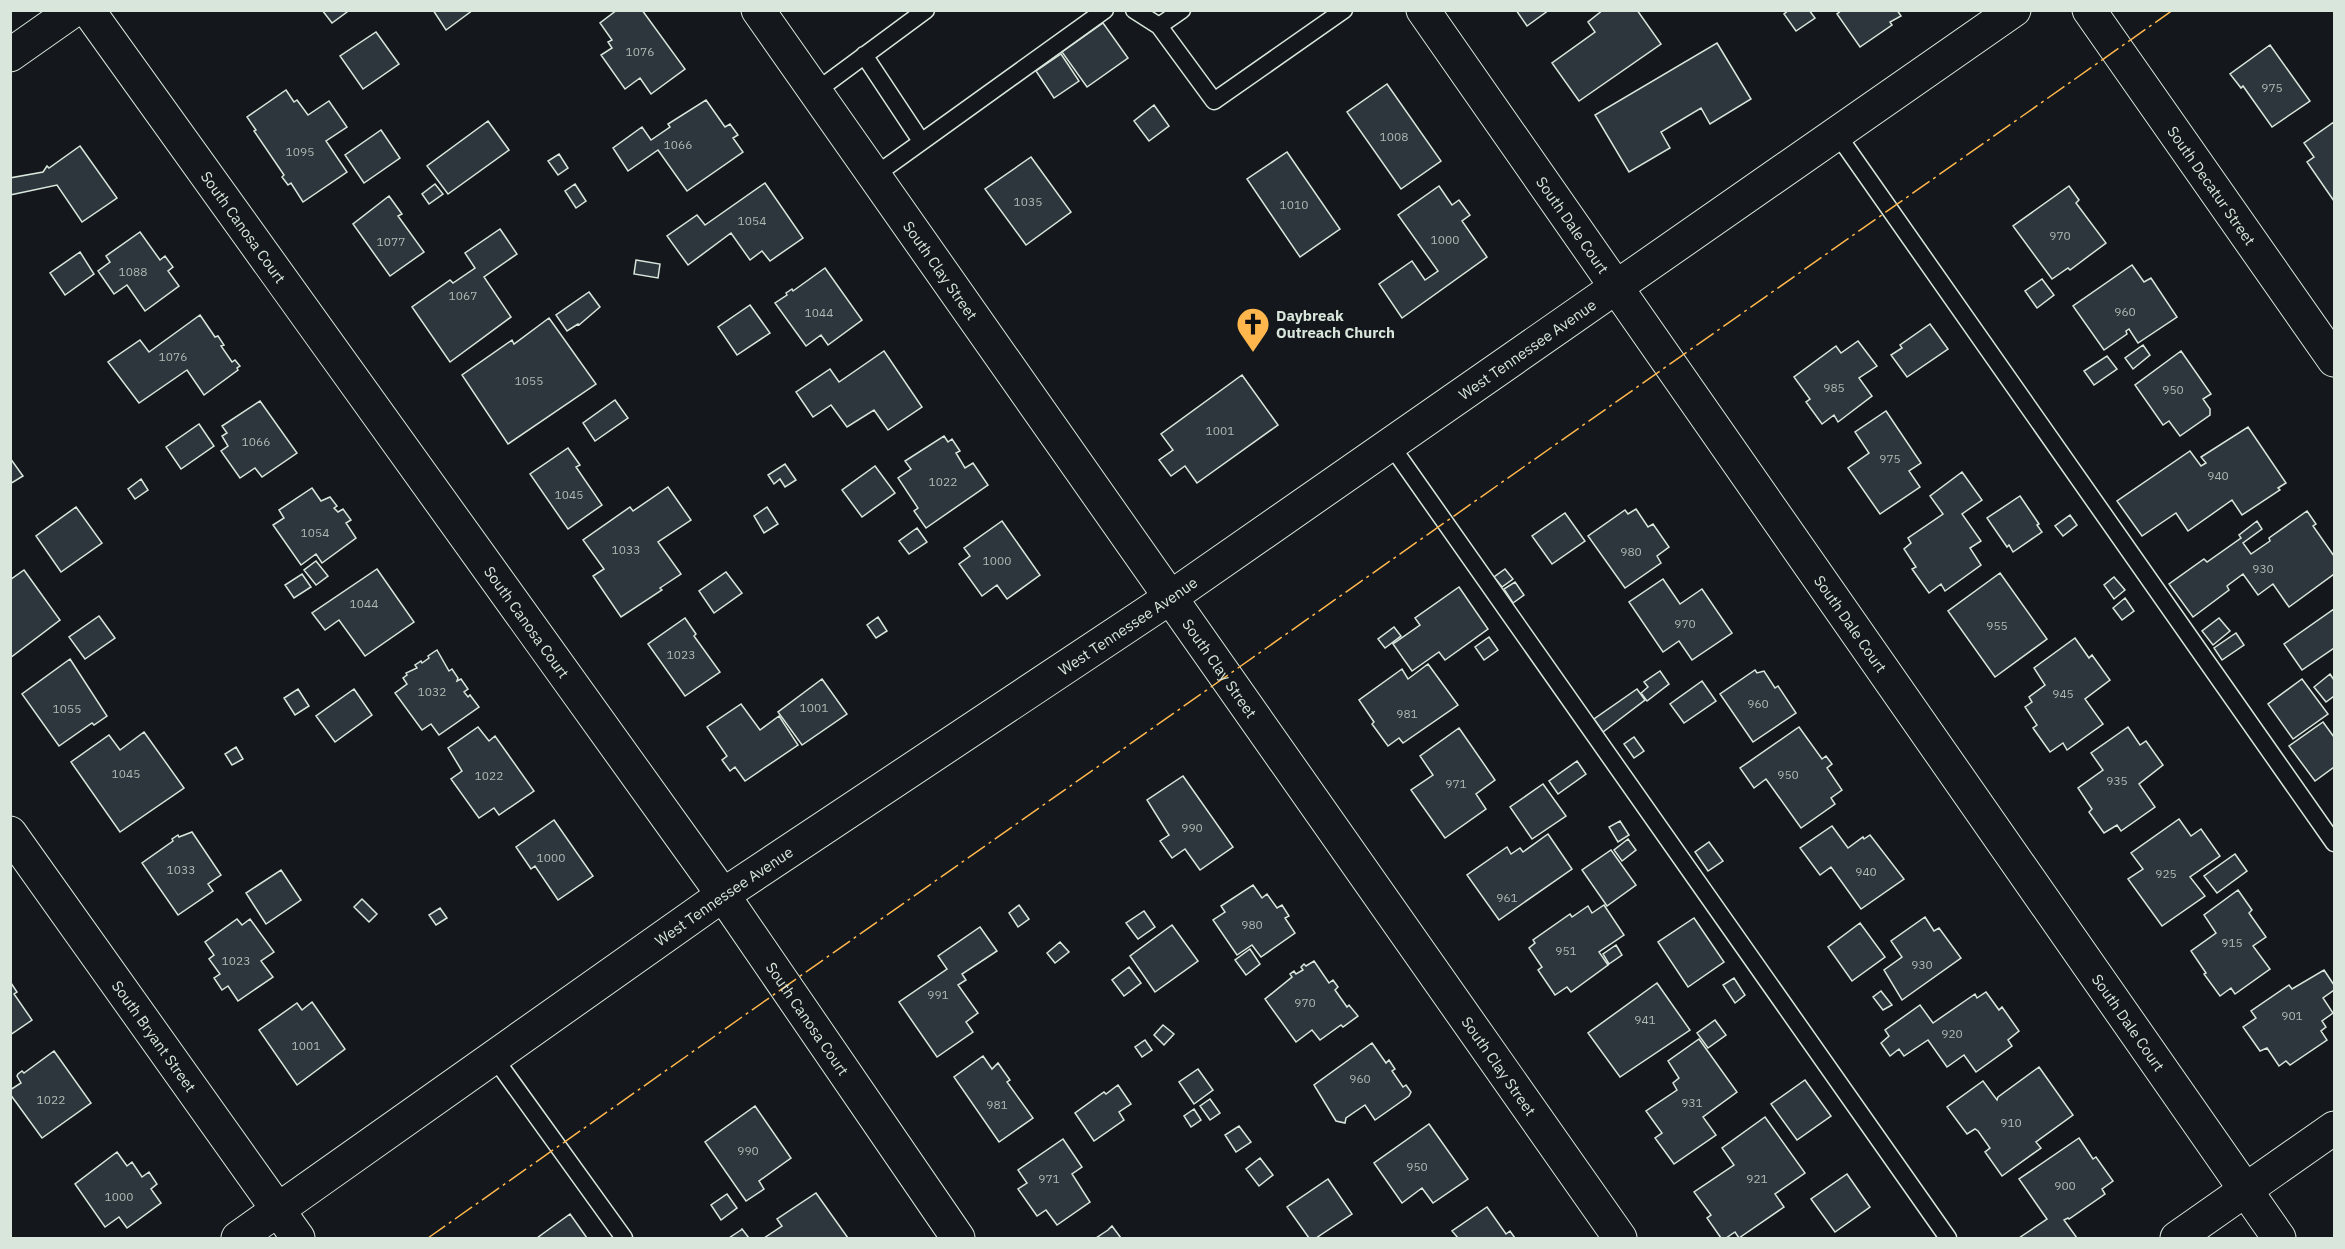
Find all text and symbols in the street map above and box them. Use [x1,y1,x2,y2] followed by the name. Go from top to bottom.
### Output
[626,44,654,59] house number: 1076
[2261,80,2283,95] house number: 975
[2164,122,2260,248] street label: South Decatur Street
[1380,129,1408,144] house number: 1008
[664,137,692,152] house number: 1066
[286,144,314,159] house number: 1095
[197,167,290,287] street label: South Canosa Court
[1532,173,1613,277] street label: South Dale Court
[1014,194,1042,209] house number: 1035
[1280,197,1308,212] house number: 1010
[738,213,766,228] house number: 1054
[899,217,982,323] street label: South Clay Street
[2049,228,2071,243] house number: 970
[1431,232,1459,247] house number: 1000
[377,234,405,249] house number: 1077
[119,264,147,279] house number: 1088
[449,288,477,303] house number: 1067
[1455,295,1600,404] street label: West Tennessee Avenue
[2114,304,2136,319] house number: 960
[805,305,833,320] house number: 1044
[1235,306,1271,353] church icon: Daybreak Outreach Church
[1276,306,1395,342] place label: Daybreak Outreach Church
[159,349,187,364] house number: 1076
[515,373,543,388] house number: 1055
[1823,380,1845,395] house number: 985
[2162,382,2184,397] house number: 950
[1206,423,1234,438] house number: 1001
[242,434,270,449] house number: 1066
[1879,451,1901,466] house number: 975
[2207,468,2229,483] house number: 940
[929,474,957,489] house number: 1022
[555,487,583,502] house number: 1045
[301,525,329,540] house number: 1054
[612,542,640,557] house number: 1033
[1620,544,1642,559] house number: 980
[983,553,1011,568] house number: 1000
[2252,561,2274,576] house number: 930
[480,562,574,681] street label: South Canosa Court
[1810,571,1891,676] street label: South Dale Court
[1054,572,1201,679] street label: West Tennessee Avenue
[350,596,378,611] house number: 1044
[1179,615,1261,721] street label: South Clay Street
[1674,616,1696,631] house number: 970
[1986,618,2008,633] house number: 955
[667,647,695,662] house number: 1023
[418,684,446,699] house number: 1032
[2052,686,2074,701] house number: 945
[1747,696,1769,711] house number: 960
[800,700,828,715] house number: 1001
[53,701,81,716] house number: 1055
[1396,706,1418,721] house number: 981
[112,766,140,781] house number: 1045
[1777,767,1799,782] house number: 950
[475,768,503,783] house number: 1022
[2106,773,2128,788] house number: 935
[1445,776,1467,791] house number: 971
[1181,820,1203,835] house number: 990
[651,842,796,950] street label: West Tennessee Avenue
[537,850,565,865] house number: 1000
[167,862,195,877] house number: 1033
[1855,864,1877,879] house number: 940
[2155,866,2177,881] house number: 925
[1496,890,1518,905] house number: 961
[1241,917,1263,932] house number: 980
[2221,935,2243,950] house number: 915
[1555,943,1577,958] house number: 951
[222,953,250,968] house number: 1023
[1911,957,1933,972] house number: 930
[762,958,853,1079] street label: South Canosa Court
[2088,970,2169,1075] street label: South Dale Court
[108,977,200,1095] street label: South Bryant Street
[927,987,949,1002] house number: 991
[1294,995,1316,1010] house number: 970
[2281,1008,2303,1023] house number: 901
[1634,1012,1656,1027] house number: 941
[1458,1013,1540,1119] street label: South Clay Street
[1941,1026,1963,1041] house number: 920
[292,1038,320,1053] house number: 1001
[1349,1071,1371,1086] house number: 960
[37,1092,65,1107] house number: 1022
[1681,1095,1703,1110] house number: 931
[986,1097,1008,1112] house number: 981
[2000,1115,2022,1130] house number: 910
[737,1143,759,1158] house number: 990
[1406,1159,1428,1174] house number: 950
[1038,1171,1060,1186] house number: 971
[1746,1171,1768,1186] house number: 921
[2054,1178,2076,1193] house number: 900
[105,1189,133,1204] house number: 1000

